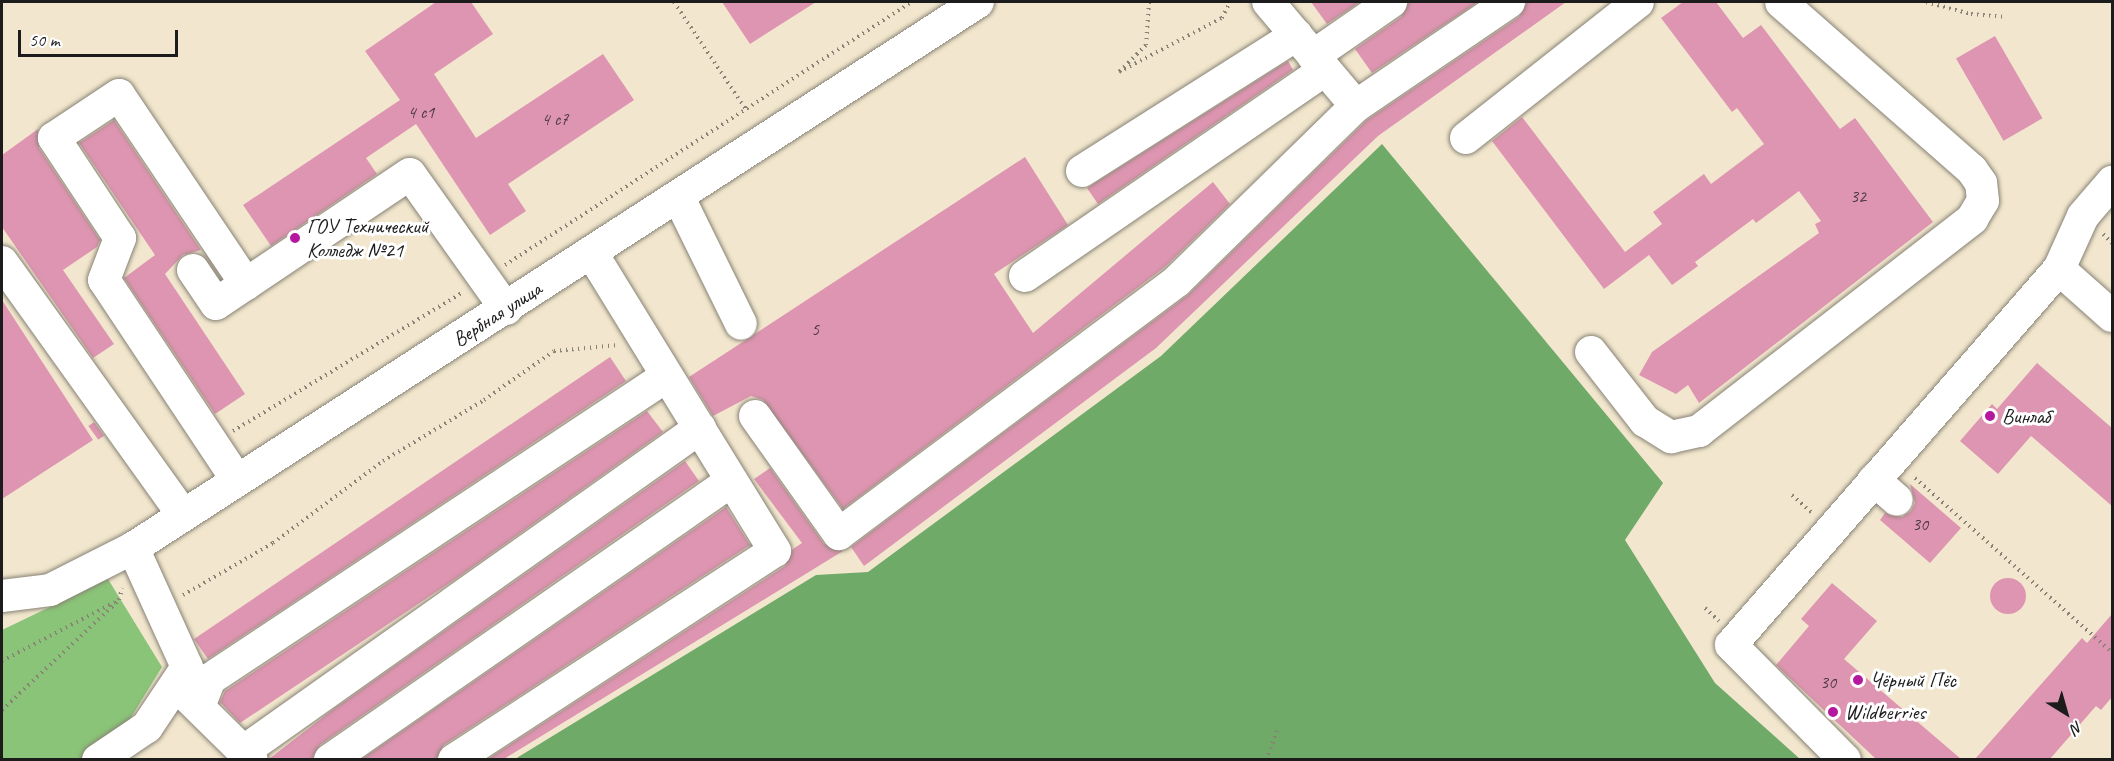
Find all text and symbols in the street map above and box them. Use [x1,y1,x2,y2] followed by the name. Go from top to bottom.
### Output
[21,18,182,56] scale bar
[29,29,60,51] text: 50 m
[408,101,434,123] house number: 4 с1
[542,108,568,130] house number: 4 с7
[1850,185,1866,207] house number: 32
[307,213,427,263] place label: ГОУ Технический Колледж №21
[288,231,302,245] marker: ГОУ Технический Колледж №21
[448,276,546,352] street label: Вербная улица
[811,318,819,340] house number: 5
[2002,403,2050,429] place label: Винлаб
[1983,409,1997,423] marker: Винлаб
[1912,513,1928,535] house number: 30
[1870,667,1956,693] place label: Чёрный Пёс
[1820,671,1836,693] house number: 30
[1851,673,1865,687] marker: Чёрный Пёс
[2036,683,2096,743] north arrow
[1845,699,1925,725] place label: Wildberries
[1826,705,1840,719] marker: Wildberries
[2067,716,2087,738] text: N

